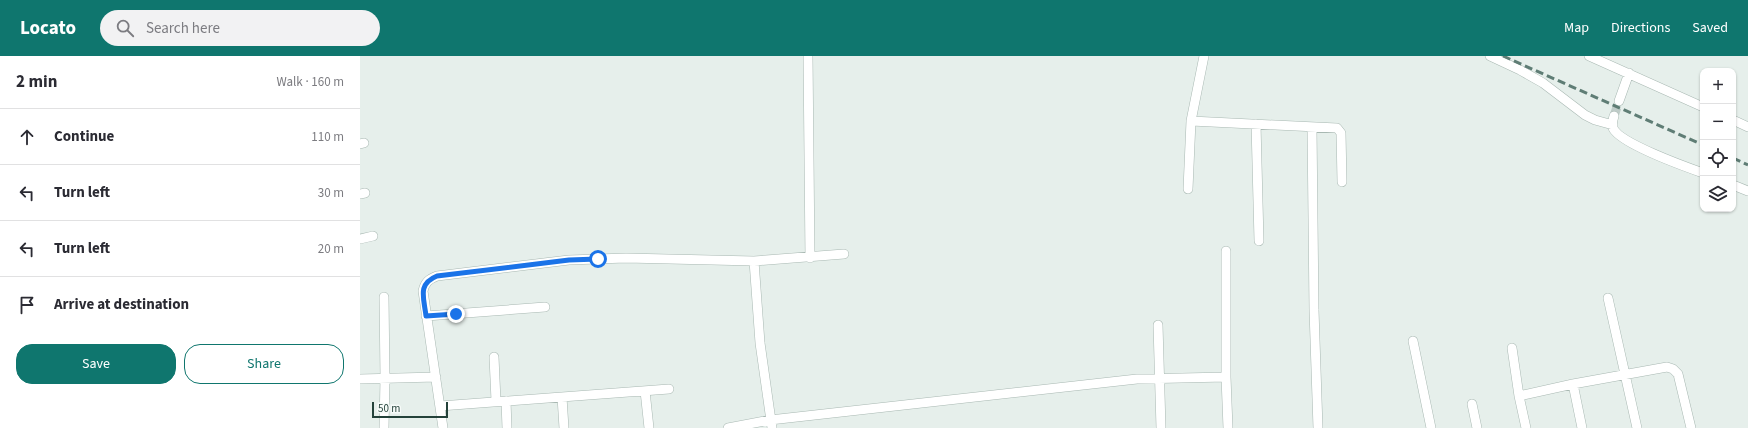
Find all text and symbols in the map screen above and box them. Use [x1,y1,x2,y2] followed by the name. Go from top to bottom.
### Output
[100,10,380,46] search box
[20,15,76,42] text: Locato
[114,17,136,39] icon: search
[146,18,220,39] text: Search here
[1564,18,1589,38] text: Map
[1611,18,1670,38] text: Directions
[1692,18,1728,38] text: Saved
[1700,68,1736,212] map controls
[1700,68,1736,104] button: +
[16,70,57,94] text: 2 min
[276,73,344,91] text: Walk · 160 m
[1700,104,1736,140] button: −
[16,126,38,148] icon: ahead
[54,126,114,147] text: Continue
[311,128,344,146] text: 110 m
[1700,140,1736,176] button: locate
[1700,176,1736,212] button: layers
[16,182,38,204] icon: left
[54,182,110,203] text: Turn left
[318,184,344,202] text: 30 m
[16,238,38,260] icon: left
[54,238,110,259] text: Turn left
[318,240,344,258] text: 20 m
[589,250,607,268] route start
[16,294,38,316] icon: arrive
[54,294,189,315] text: Arrive at destination
[447,305,465,323] route end
[16,344,176,384] button: Save
[184,344,344,384] button: Share
[372,400,448,419] scale bar
[378,401,400,416] text: 50 m

